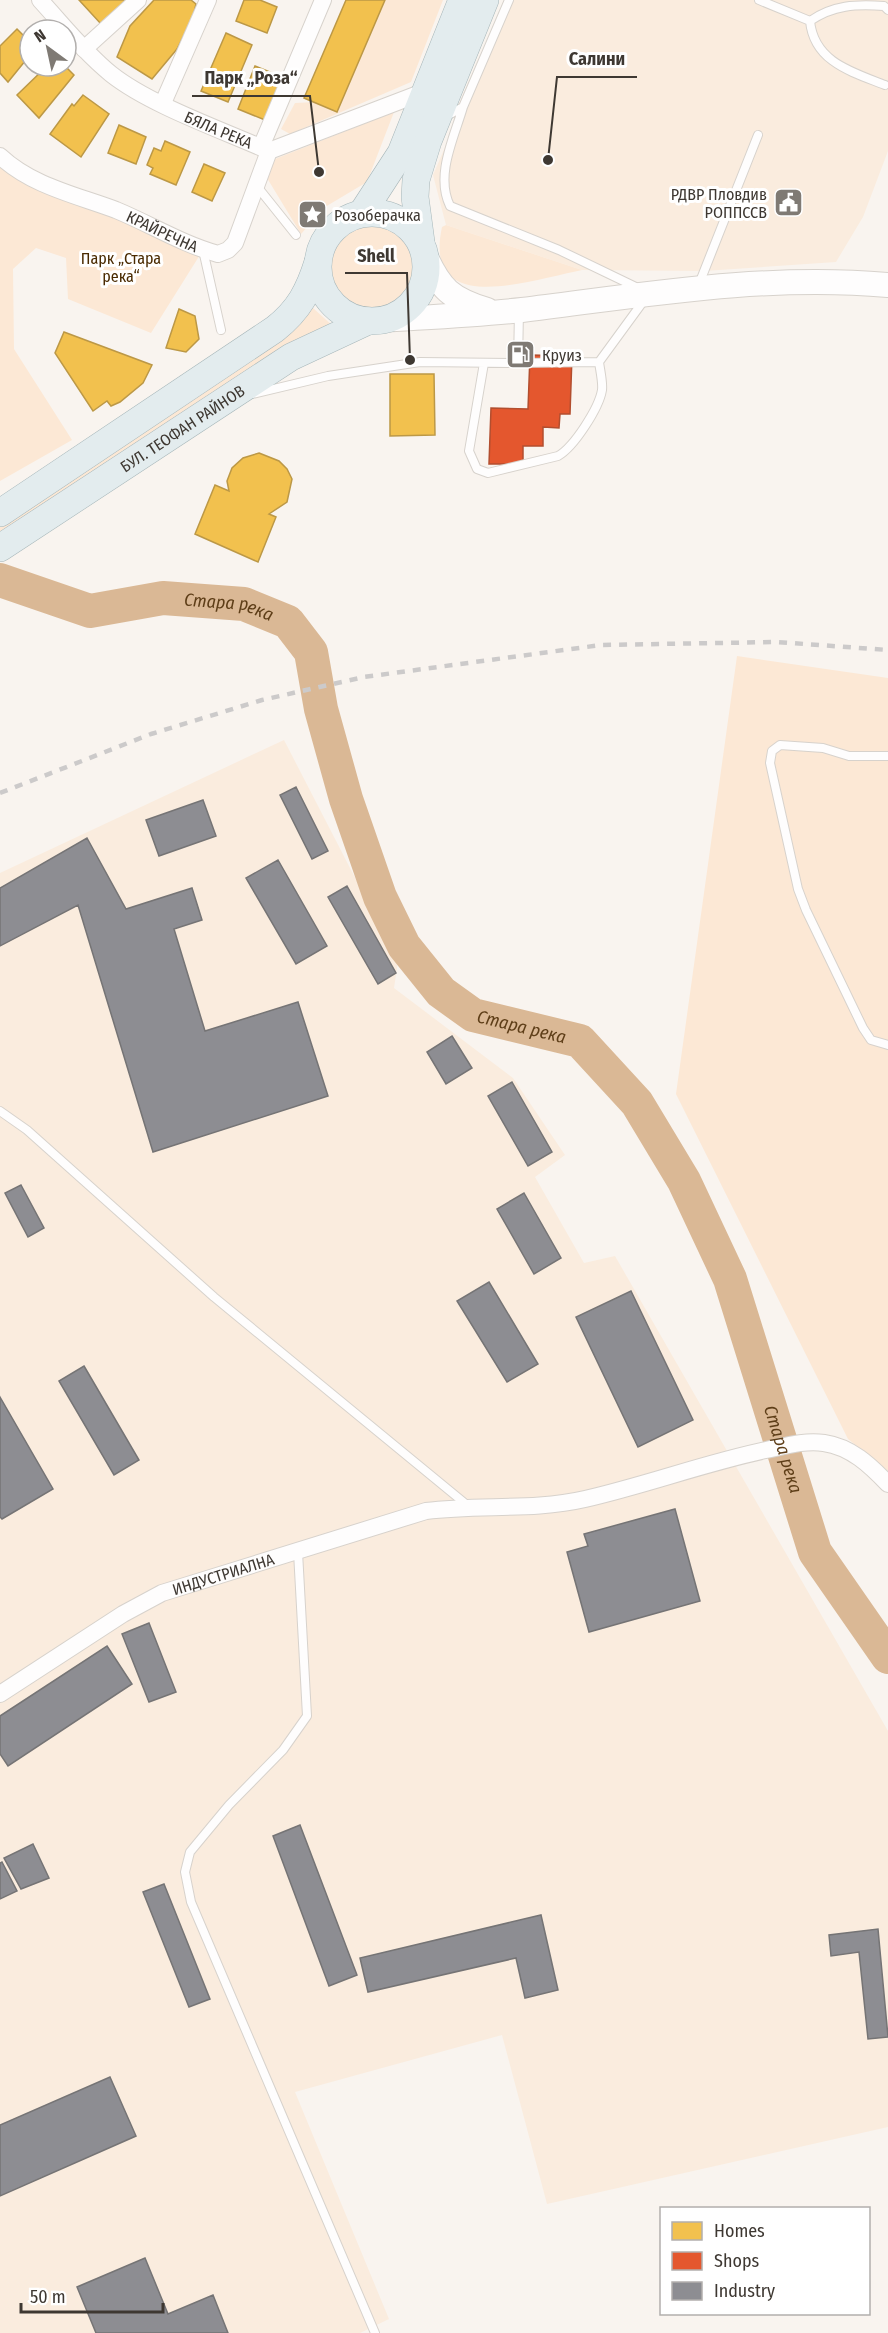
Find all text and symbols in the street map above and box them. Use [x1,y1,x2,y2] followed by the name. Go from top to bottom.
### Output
[18,18,78,78] north arrow
[31,25,49,46] text: N
[557,41,637,77] callout: Салини
[569,48,625,70] text: Салини
[192,60,310,96] callout: Парк „Роза“
[204,67,298,89] text: Парк „Роза“
[182,107,256,153] street label: БЯЛА РЕКА
[671,185,767,222] place label: РДВР Пловдив РОППССВ
[772,187,804,219] public building icon: РДВР Пловдив РОППССВ
[297,199,329,231] place icon: Розоберачка
[334,206,421,225] place label: Розоберачка
[123,207,201,257] street label: КРАЙРЕЧНА
[345,237,407,273] callout: Shell
[357,245,395,267] text: Shell
[81,249,161,286] park label: Парк „Стара река“
[505,339,537,371] fuel station icon: Круиз
[542,346,582,365] place label: Круиз
[117,381,248,476] street label: БУЛ. ТЕОФАН РАЙНОВ
[183,589,277,626] water label: Стара река
[475,1005,568,1048] water label: Стара река
[759,1403,807,1496] water label: Стара река
[170,1550,277,1599] street label: ИНДУСТРИАЛНА
[660,2207,870,2315] legend
[714,2220,765,2242] text: Homes
[714,2250,759,2272] text: Shops
[21,2276,164,2314] scale bar
[714,2280,775,2302] text: Industry
[30,2286,66,2308] text: 50 m

